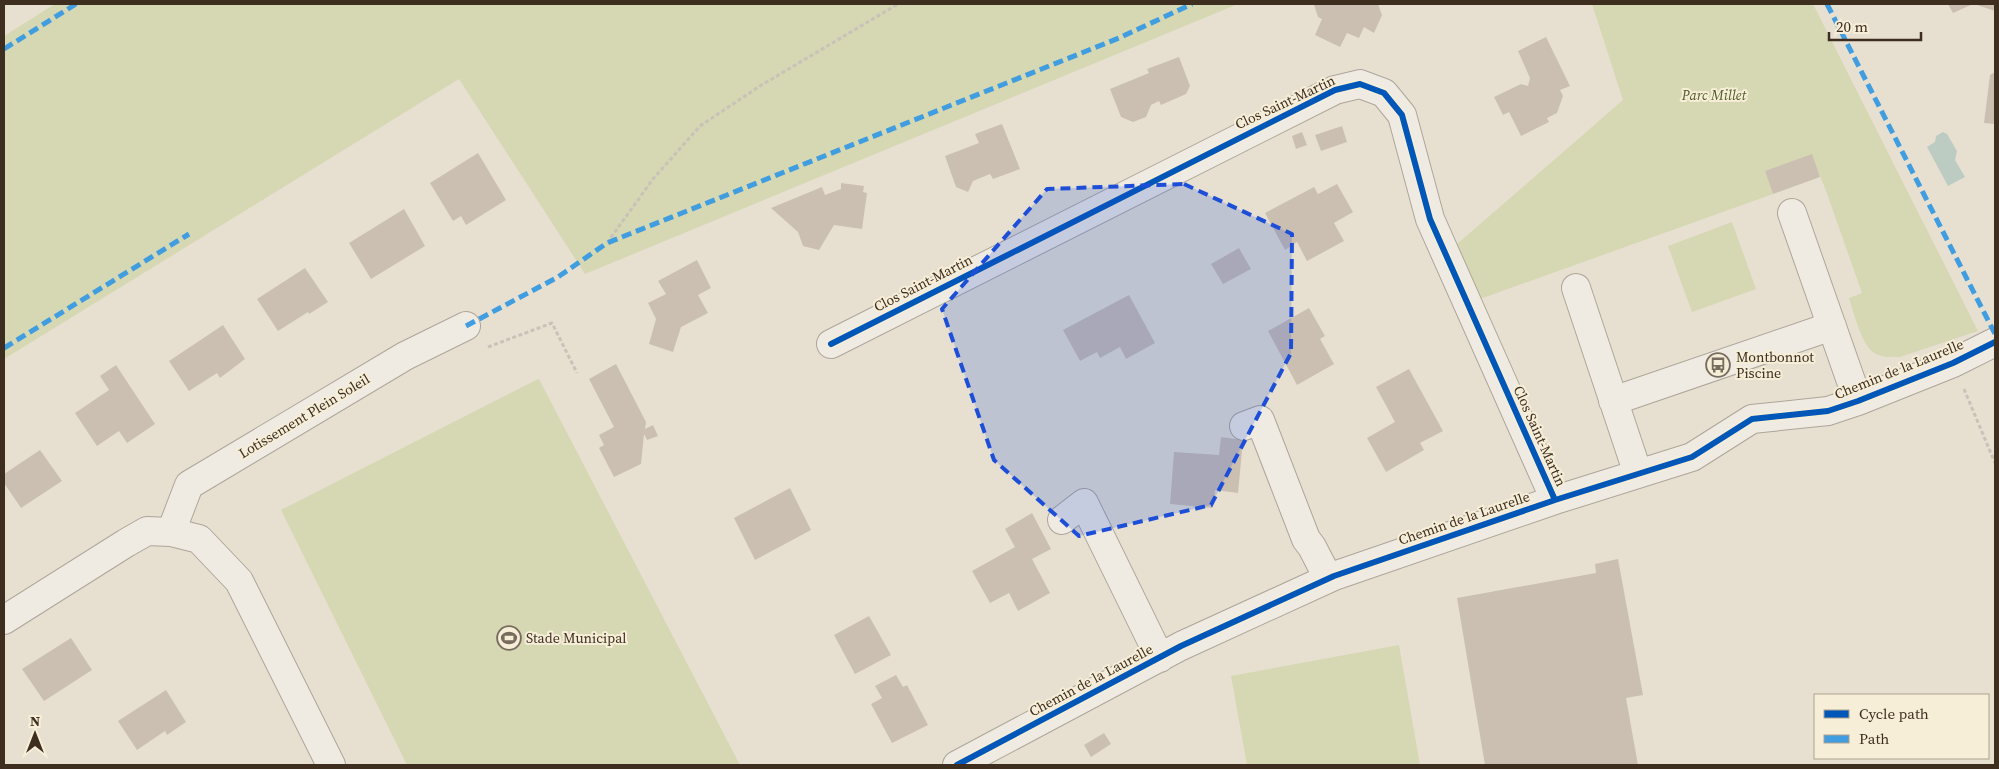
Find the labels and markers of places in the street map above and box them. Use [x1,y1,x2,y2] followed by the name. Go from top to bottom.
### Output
[1736,347,1814,383] place label: Montbonnot Piscine
[1705,352,1731,378] bus stop icon: Montbonnot Piscine
[496,625,522,651] sports icon: Stade Municipal
[526,628,627,648] place label: Stade Municipal

